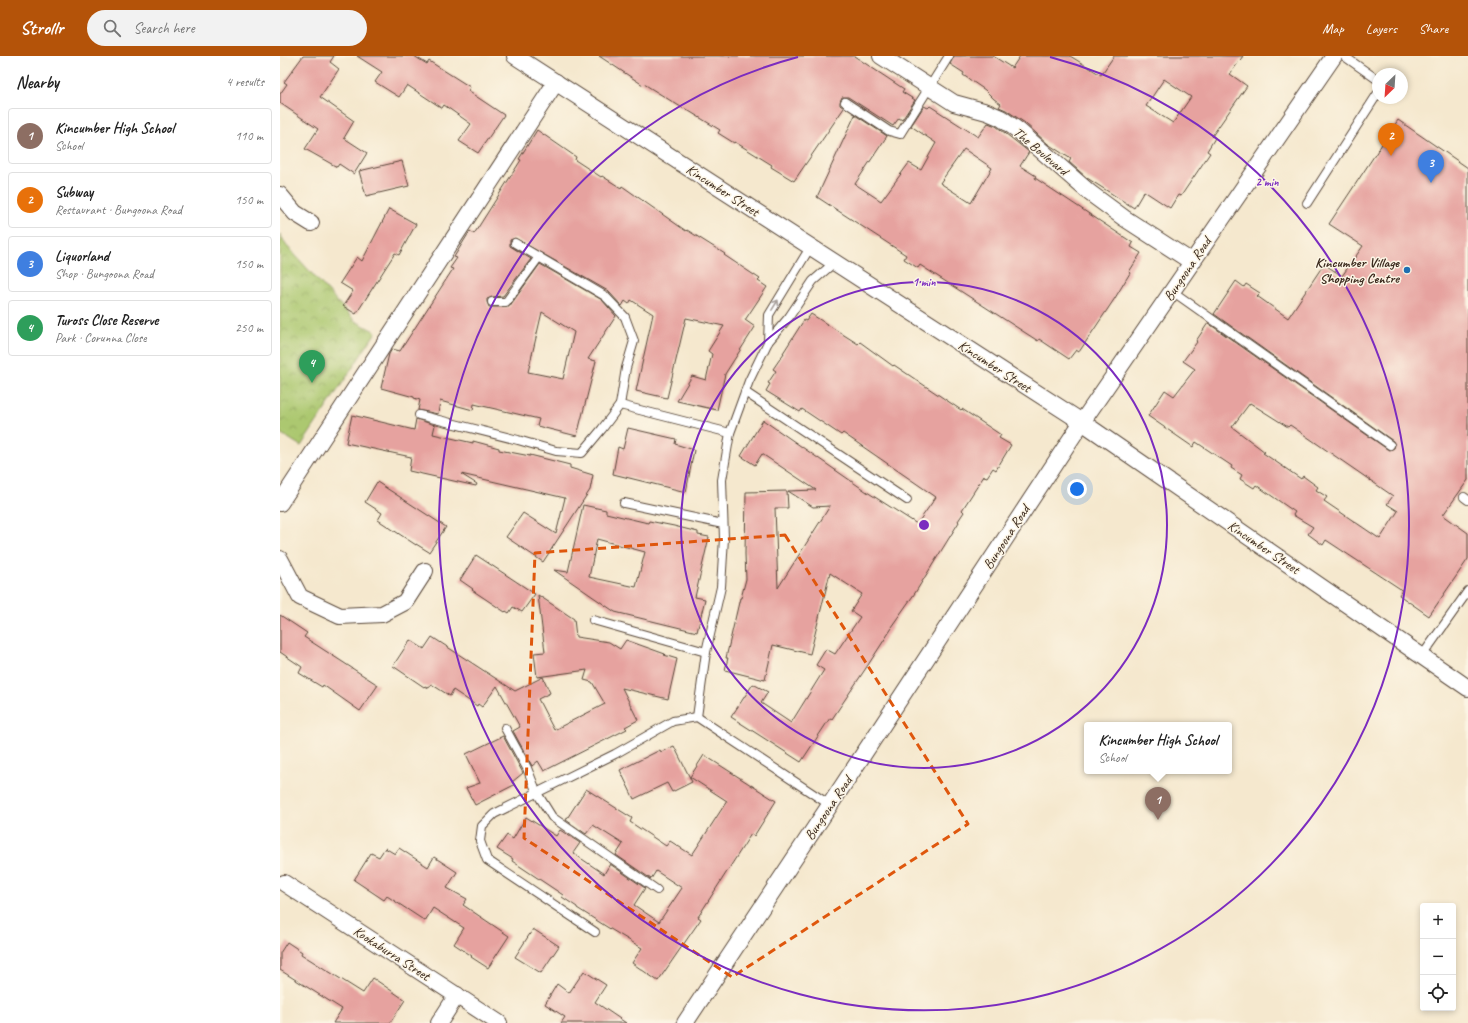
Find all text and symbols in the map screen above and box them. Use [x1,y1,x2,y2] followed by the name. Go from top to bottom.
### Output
[87,10,367,46] search box
[20,16,63,40] text: Strollr
[101,17,123,39] icon: search
[133,19,195,38] text: Search here
[1322,20,1344,37] text: Map
[1366,20,1397,37] text: Layers
[1419,20,1448,37] text: Share
[1372,68,1408,104] north arrow
[16,72,59,93] text: Nearby
[226,74,264,90] text: 4 results
[55,119,174,138] text: Kincumber High School
[1378,123,1404,156] pin: 2
[1010,124,1073,181] street label: The Boulevard
[27,128,33,144] text: 1
[235,128,263,144] text: 110 m
[55,138,83,154] text: School
[1418,150,1444,183] pin: 3
[683,161,763,221] street label: Kincumber Street
[1256,174,1279,190] text: 2 min
[55,183,93,202] text: Subway
[27,192,33,208] text: 2
[235,192,263,208] text: 150 m
[55,202,182,218] text: Restaurant · Bungoona Road
[1160,232,1216,304] street label: Bungoona Road
[55,247,109,266] text: Liquorland
[1315,254,1400,287] place label: Kincumber Village Shopping Centre
[27,256,33,272] text: 3
[235,256,263,272] text: 150 m
[1402,265,1412,275] marker: Kincumber Village Shopping Centre
[55,266,154,282] text: Shop · Bungoona Road
[913,274,936,290] text: 1 min
[772,299,780,311] one-way arrow
[55,311,158,330] text: Tuross Close Reserve
[27,320,33,336] text: 4
[235,320,263,336] text: 250 m
[55,330,146,346] text: Park · Corunna Close
[955,337,1035,397] street label: Kincumber Street
[299,350,325,383] pin: 4
[1067,479,1087,499] your location
[979,500,1035,573] street label: Bungoona Road
[1224,517,1304,578] street label: Kincumber Street
[917,518,931,532] centre of rings
[1084,722,1232,774] popup
[1099,731,1217,750] text: Kincumber High School
[1099,750,1126,766] text: School
[801,771,857,843] street label: Bungoona Road
[1145,787,1171,820] pin: 1
[1420,903,1456,1011] map controls
[1420,903,1456,939] button: +
[350,922,434,985] street label: Kookaburra Street
[1420,939,1456,975] button: −
[1420,975,1456,1011] button: locate

